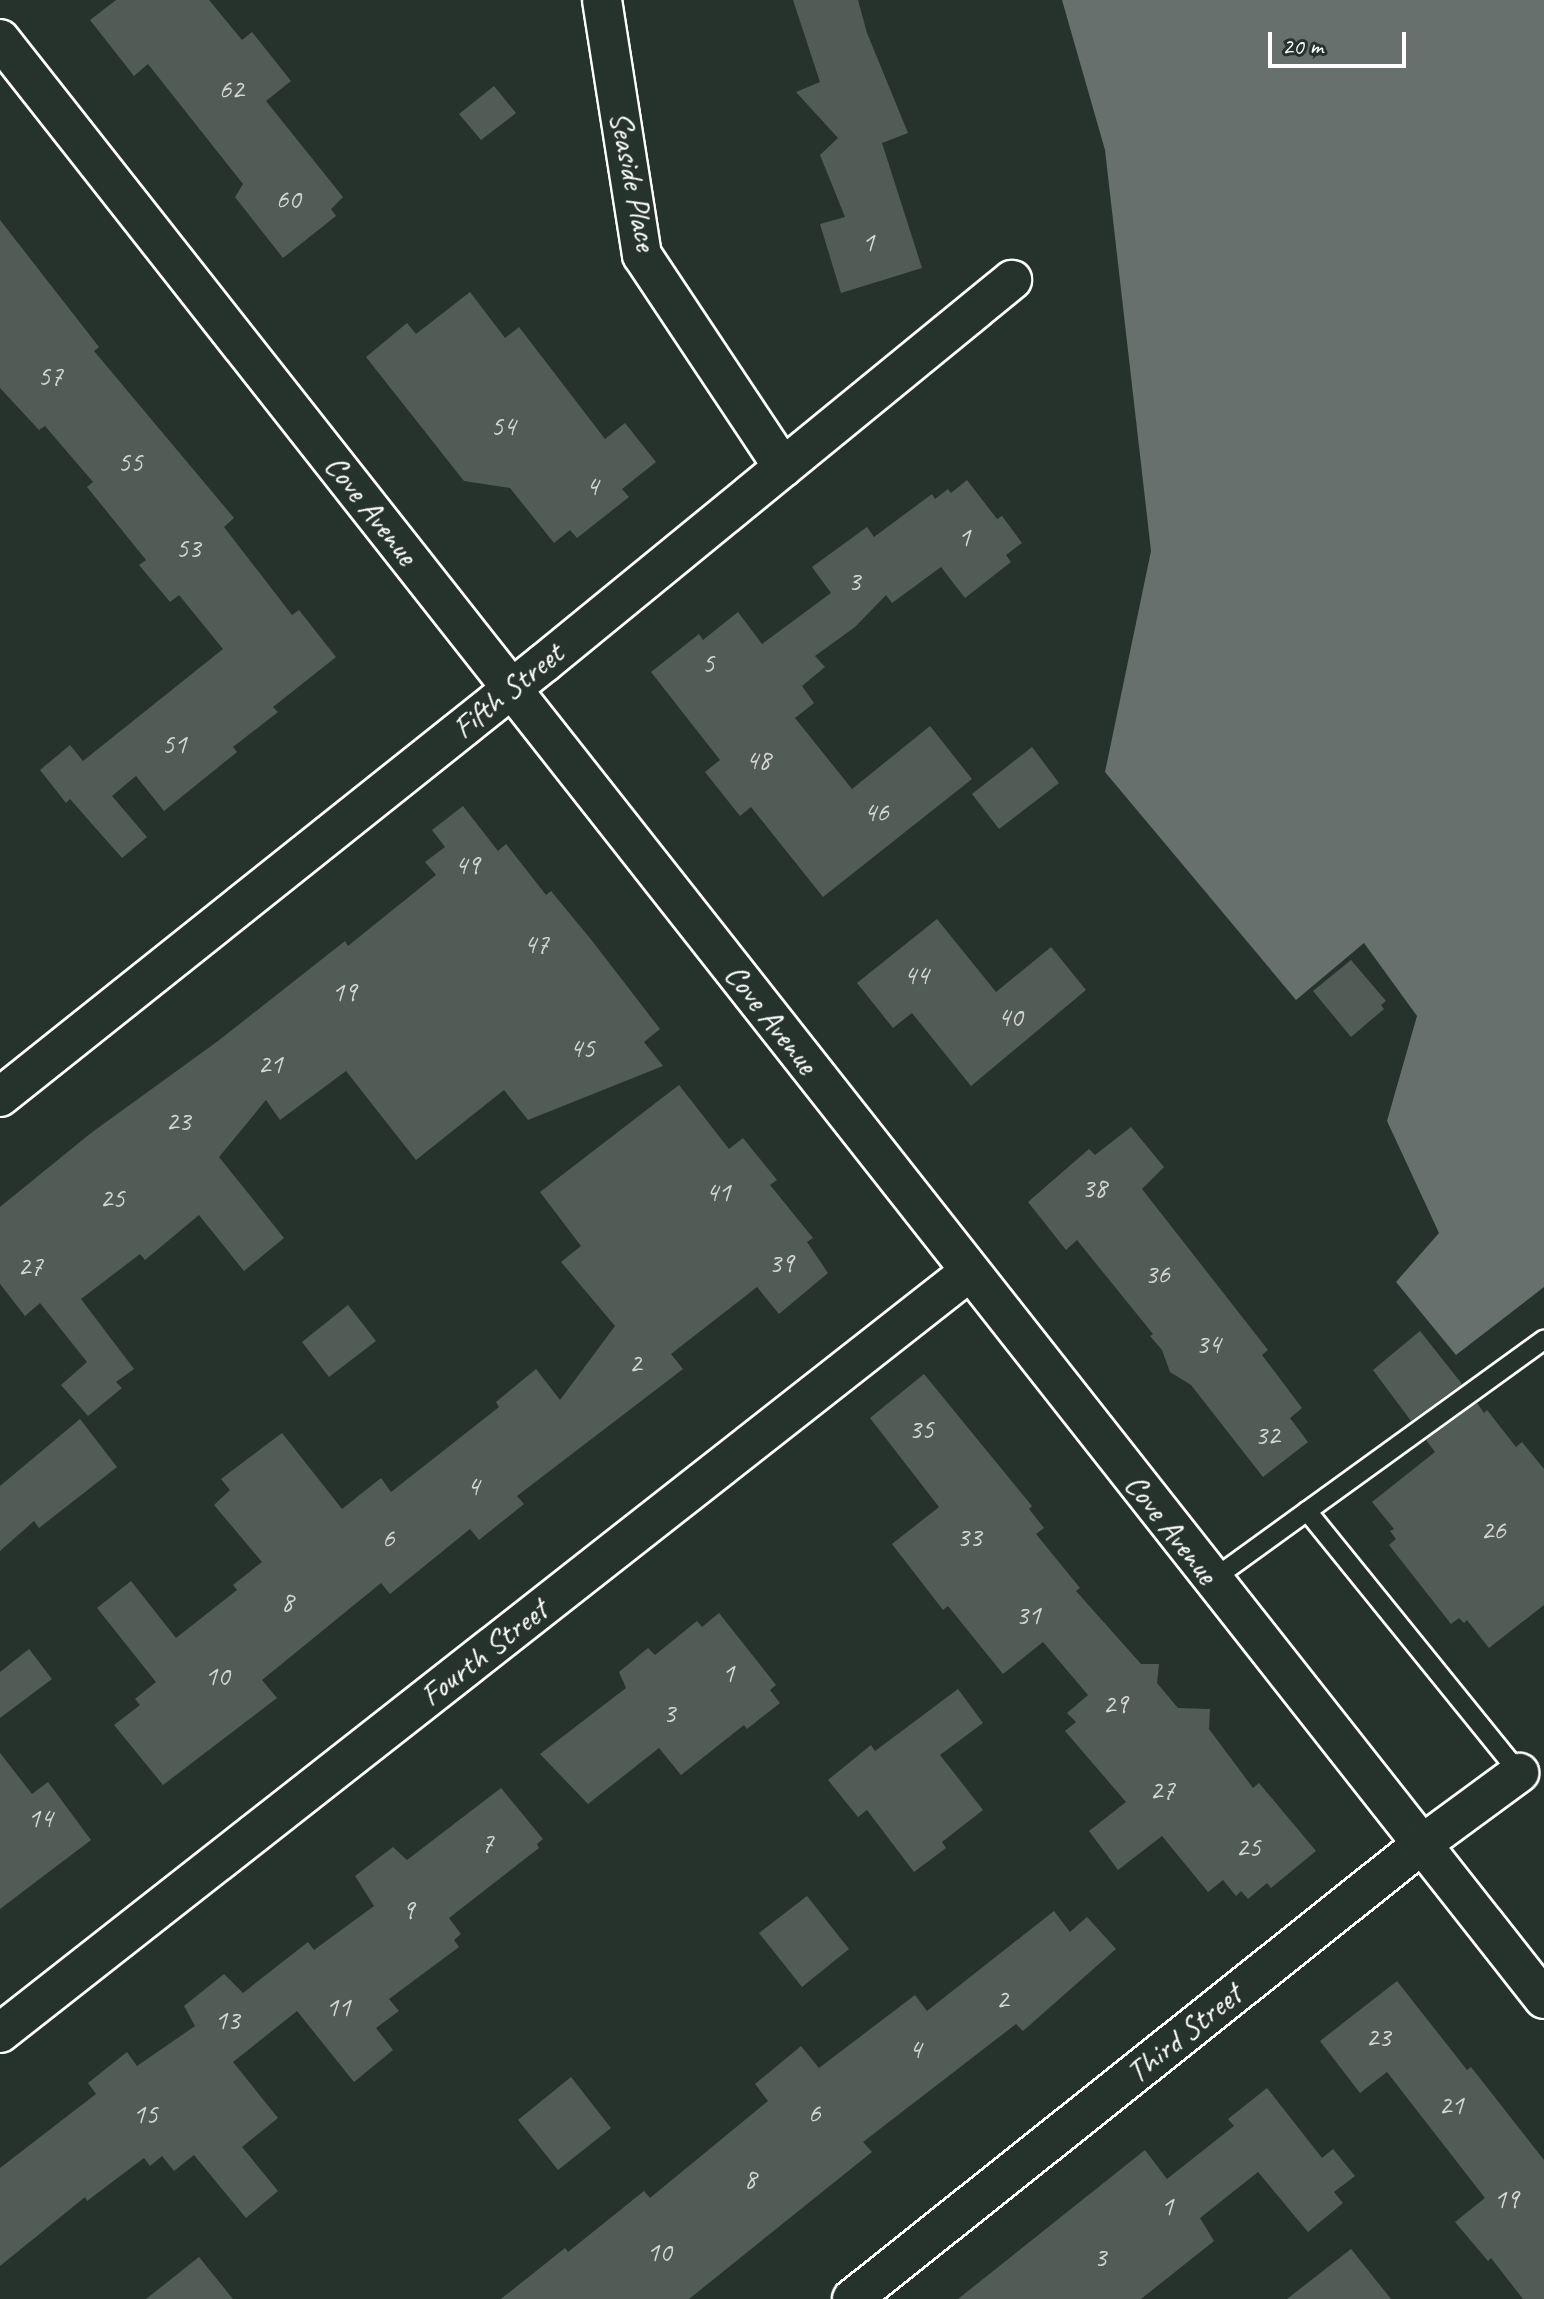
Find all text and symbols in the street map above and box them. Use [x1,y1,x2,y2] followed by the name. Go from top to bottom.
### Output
[1272,16,1410,66] scale bar
[1282,31,1323,61] text: 20 m
[218,72,244,106] house number: 62
[601,108,665,254] street label: Seaside Place
[275,182,301,216] house number: 60
[862,225,874,259] house number: 1
[37,359,63,393] house number: 57
[490,409,516,443] house number: 54
[117,445,143,479] house number: 55
[316,447,426,573] street label: Cove Avenue
[586,469,598,503] house number: 4
[958,520,970,554] house number: 1
[175,531,201,565] house number: 53
[848,564,860,598] house number: 3
[445,635,571,747] street label: Fifth Street
[702,646,714,680] house number: 5
[161,727,187,761] house number: 51
[745,743,771,777] house number: 48
[863,795,889,829] house number: 46
[454,848,480,882] house number: 49
[523,927,549,961] house number: 47
[716,956,826,1082] street label: Cove Avenue
[903,958,929,992] house number: 44
[331,975,357,1009] house number: 19
[997,1000,1023,1034] house number: 40
[569,1031,595,1065] house number: 45
[257,1047,283,1081] house number: 21
[165,1104,191,1138] house number: 23
[1081,1171,1107,1205] house number: 38
[705,1175,731,1209] house number: 41
[99,1181,125,1215] house number: 25
[768,1246,794,1280] house number: 39
[17,1249,43,1283] house number: 27
[1144,1257,1170,1291] house number: 36
[1195,1327,1221,1361] house number: 34
[629,1346,641,1380] house number: 2
[908,1412,934,1446] house number: 35
[1254,1418,1280,1452] house number: 32
[1116,1466,1226,1592] street label: Cove Avenue
[467,1469,479,1503] house number: 4
[1480,1513,1506,1547] house number: 26
[956,1520,982,1554] house number: 33
[382,1521,394,1555] house number: 6
[281,1585,293,1619] house number: 8
[413,1591,555,1715] street label: Fourth Street
[1015,1598,1041,1632] house number: 31
[722,1656,734,1690] house number: 1
[204,1659,230,1693] house number: 10
[1102,1687,1128,1721] house number: 29
[663,1696,675,1730] house number: 3
[1149,1773,1175,1807] house number: 27
[27,1801,53,1835] house number: 14
[481,1826,493,1860] house number: 7
[1235,1830,1261,1864] house number: 25
[402,1893,414,1927] house number: 9
[1118,1976,1250,2092] street label: Third Street
[996,1982,1008,2016] house number: 2
[325,1990,351,2024] house number: 11
[214,2003,240,2037] house number: 13
[1365,2020,1391,2054] house number: 23
[909,2032,921,2066] house number: 4
[1438,2088,1464,2122] house number: 21
[808,2096,820,2130] house number: 6
[132,2097,158,2131] house number: 15
[744,2162,756,2196] house number: 8
[1493,2182,1519,2216] house number: 19
[1161,2189,1173,2223] house number: 1
[646,2235,672,2269] house number: 10
[1094,2240,1106,2274] house number: 3

